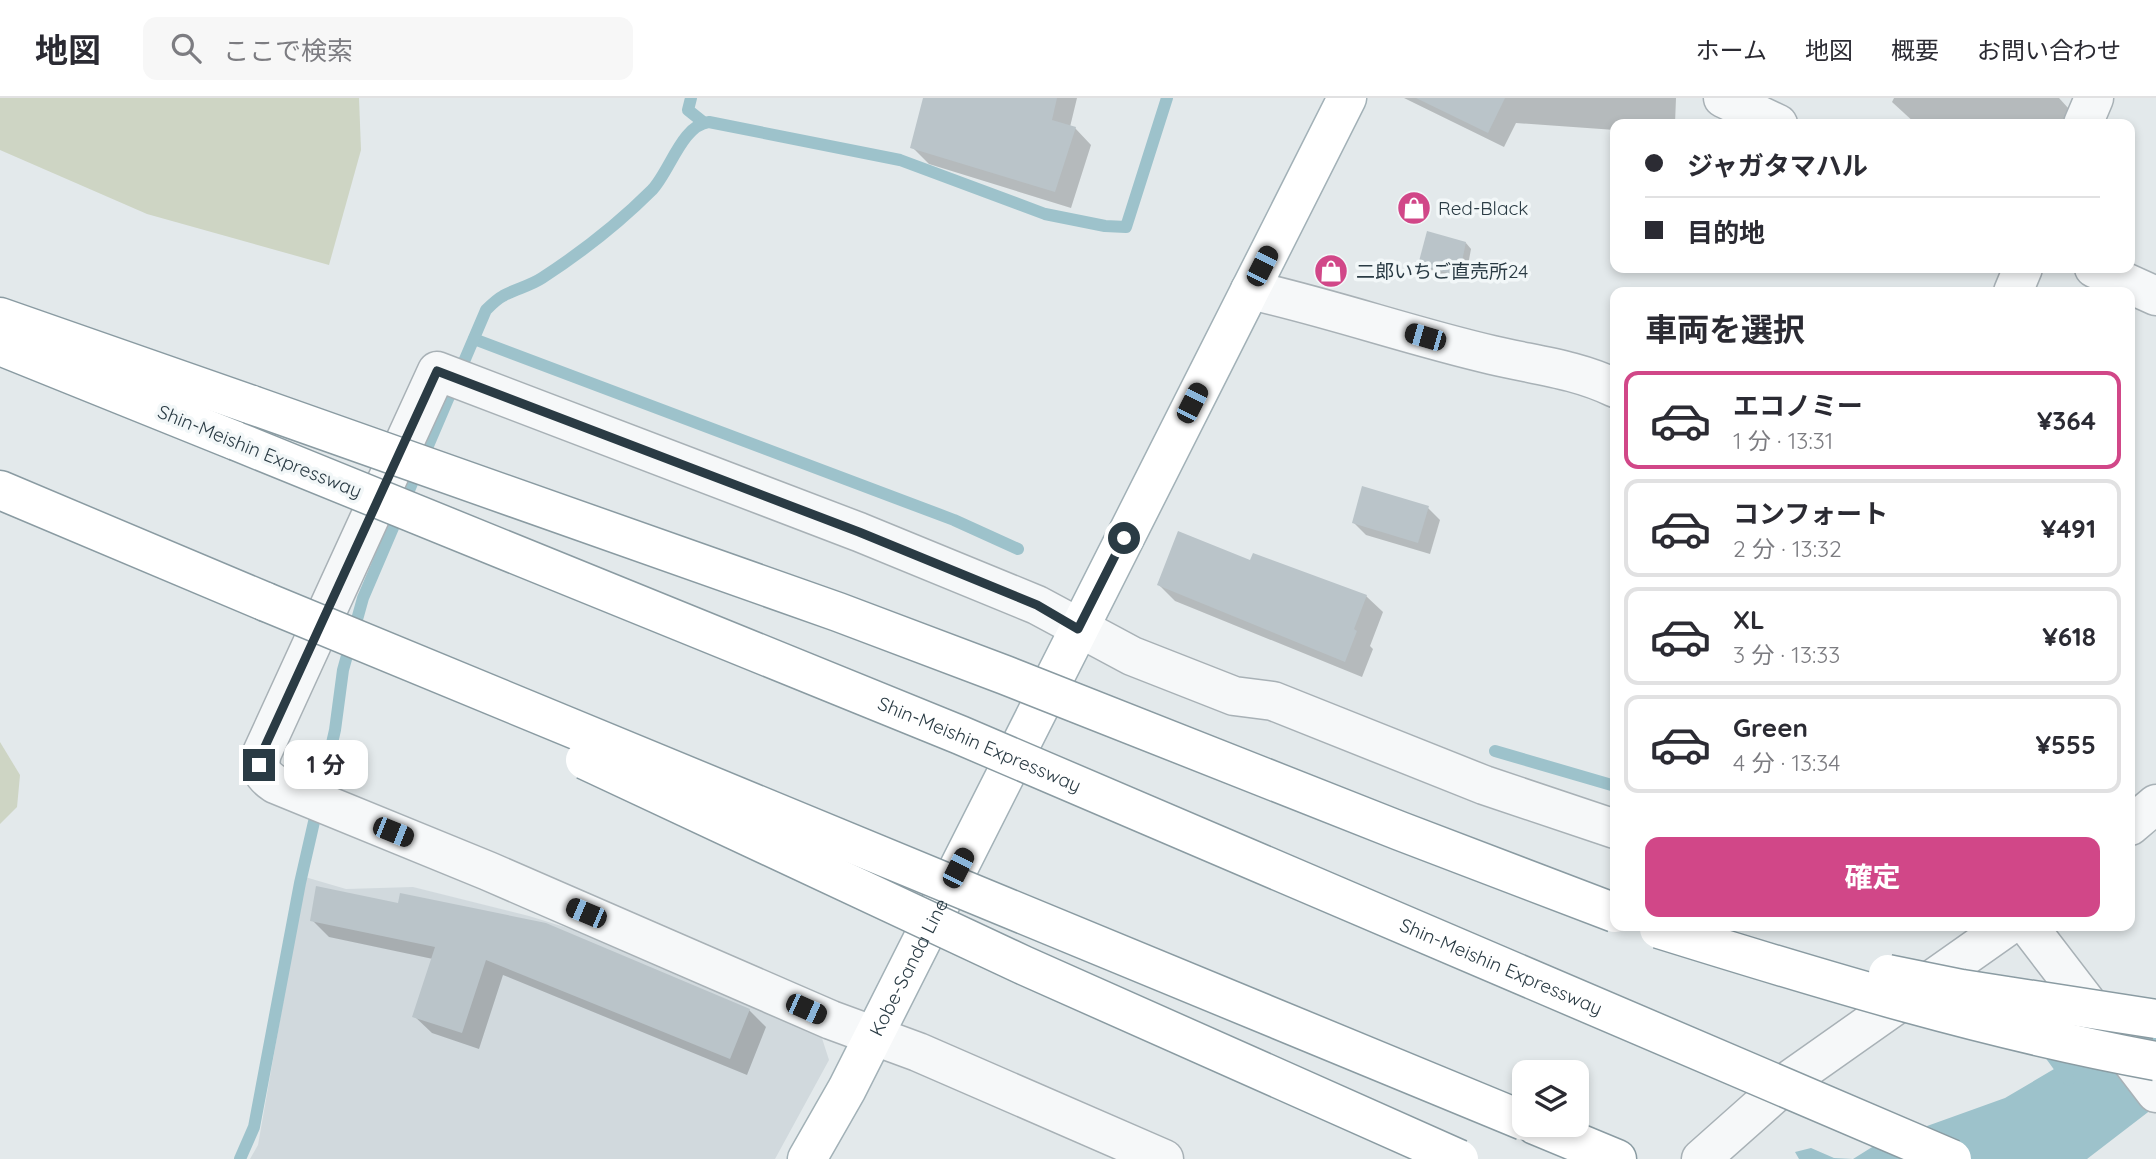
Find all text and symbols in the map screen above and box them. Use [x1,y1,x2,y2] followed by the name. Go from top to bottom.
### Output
[143,17,633,80] search box
[35,29,101,70] text: 地図
[167,29,205,67] icon: search
[223,34,353,67] text: ここで検索
[1696,35,1767,65] text: ホーム
[1805,35,1853,65] text: 地図
[1891,35,1939,65] text: 概要
[1977,35,2121,65] text: お問い合わせ
[1687,149,1868,182] text: ジャガタマハル
[1395,189,1433,227] shop icon: Red-Black
[1438,196,1529,220] place label: Red-Black
[1687,216,1765,249] text: 目的地
[1244,243,1281,289] car
[1312,252,1350,290] shop icon: 二郎いちご直売所24
[1356,259,1528,283] place label: 二郎いちご直売所24
[1645,309,1805,349] text: 車両を選択
[1402,321,1449,353] car
[1174,380,1211,426] car
[1649,389,1712,452] icon: car
[1733,389,1863,422] text: エコノミー
[154,399,366,503] street label: Shin-Meishin Expressway
[2037,404,2096,437] text: ¥364
[1733,426,1833,455] text: 1 分 · 13:31
[1649,497,1712,560] icon: car
[1733,497,1888,530] text: コンフォート
[2041,512,2096,545] text: ¥491
[1108,522,1140,554] route start
[1733,534,1842,563] text: 2 分 · 13:32
[1733,603,1765,636] text: XL
[1649,605,1712,668] icon: car
[2042,620,2096,653] text: ¥618
[1733,640,1840,669] text: 3 分 · 13:33
[874,691,1085,797] street label: Shin-Meishin Expressway
[1733,711,1808,744] text: Green
[1649,713,1712,776] icon: car
[2036,728,2096,761] text: ¥555
[284,740,368,790] callout: 1 分
[1733,748,1840,777] text: 4 分 · 13:34
[243,749,275,781] route end
[307,750,345,779] text: 1 分
[370,814,417,850] car
[1645,837,2100,917] button: 確定
[940,845,977,891] car
[864,894,953,1040] street label: Kobe-Sanda Line
[563,895,610,931] car
[1396,912,1606,1020] street label: Shin-Meishin Expressway
[783,991,830,1027] car
[1512,1060,1589,1137] map controls
[1512,1060,1589,1137] button: layers

